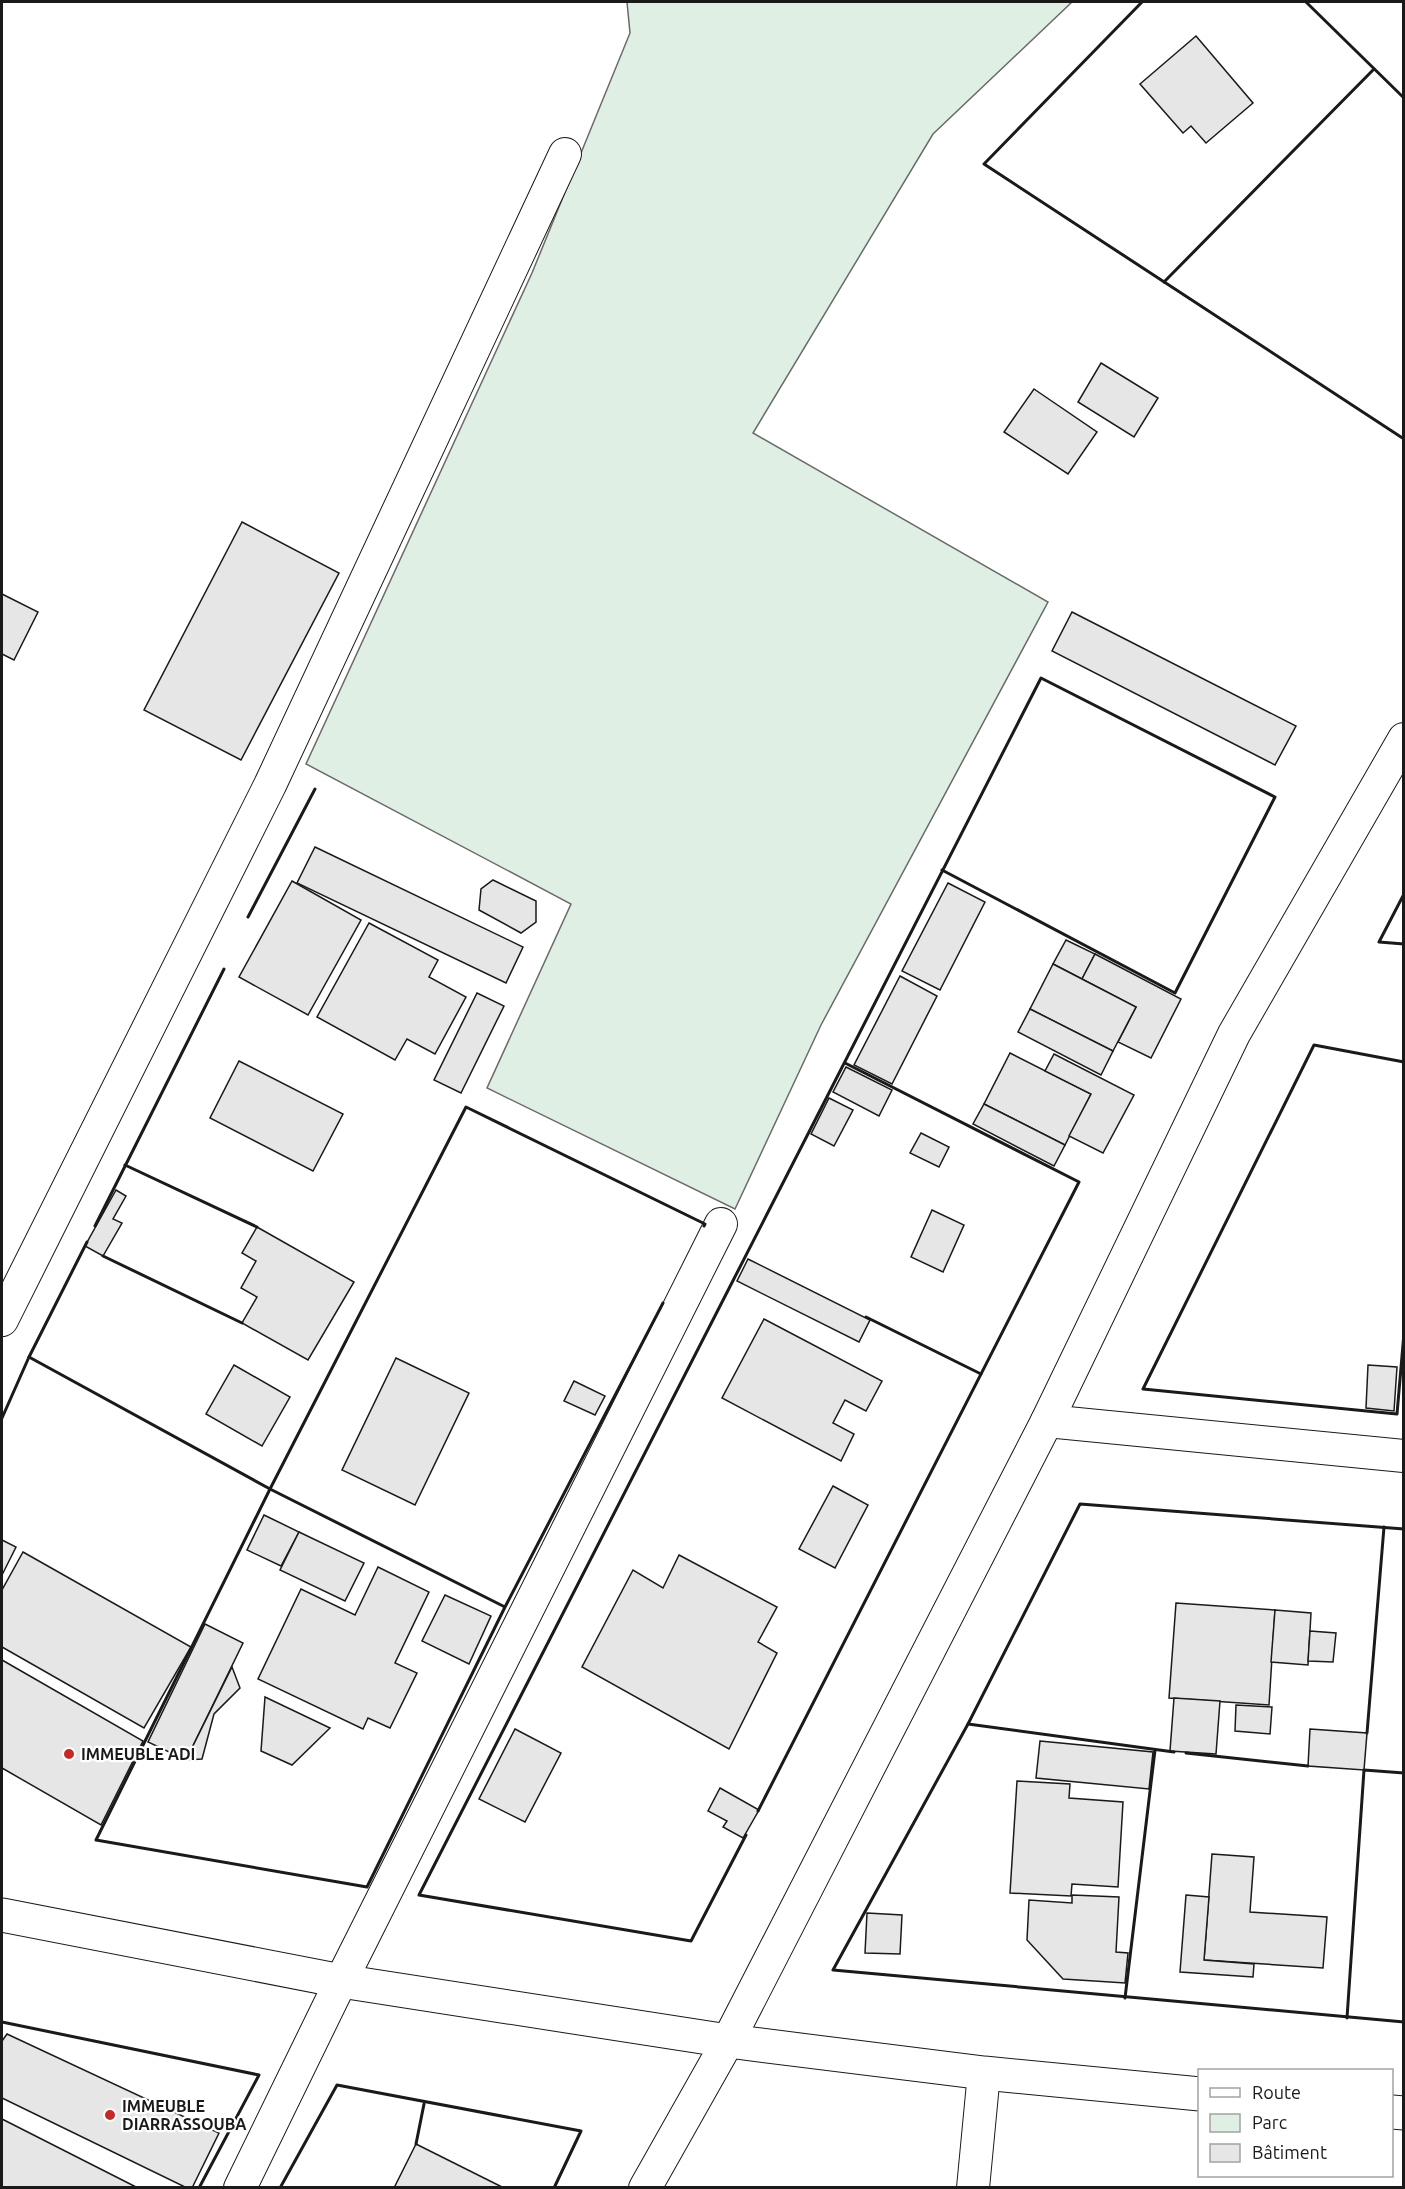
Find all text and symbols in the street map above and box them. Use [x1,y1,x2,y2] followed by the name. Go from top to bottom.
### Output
[81,1745,195,1763] place label: IMMEUBLE ADI
[62,1747,76,1761] marker: IMMEUBLE ADI
[1198,2069,1393,2177] legend
[1252,2082,1301,2102] text: Route
[122,2097,247,2133] place label: IMMEUBLE DIARRASSOUBA
[103,2108,117,2122] marker: IMMEUBLE DIARRASSOUBA
[1252,2112,1287,2132] text: Parc
[1252,2142,1327,2162] text: Bâtiment

